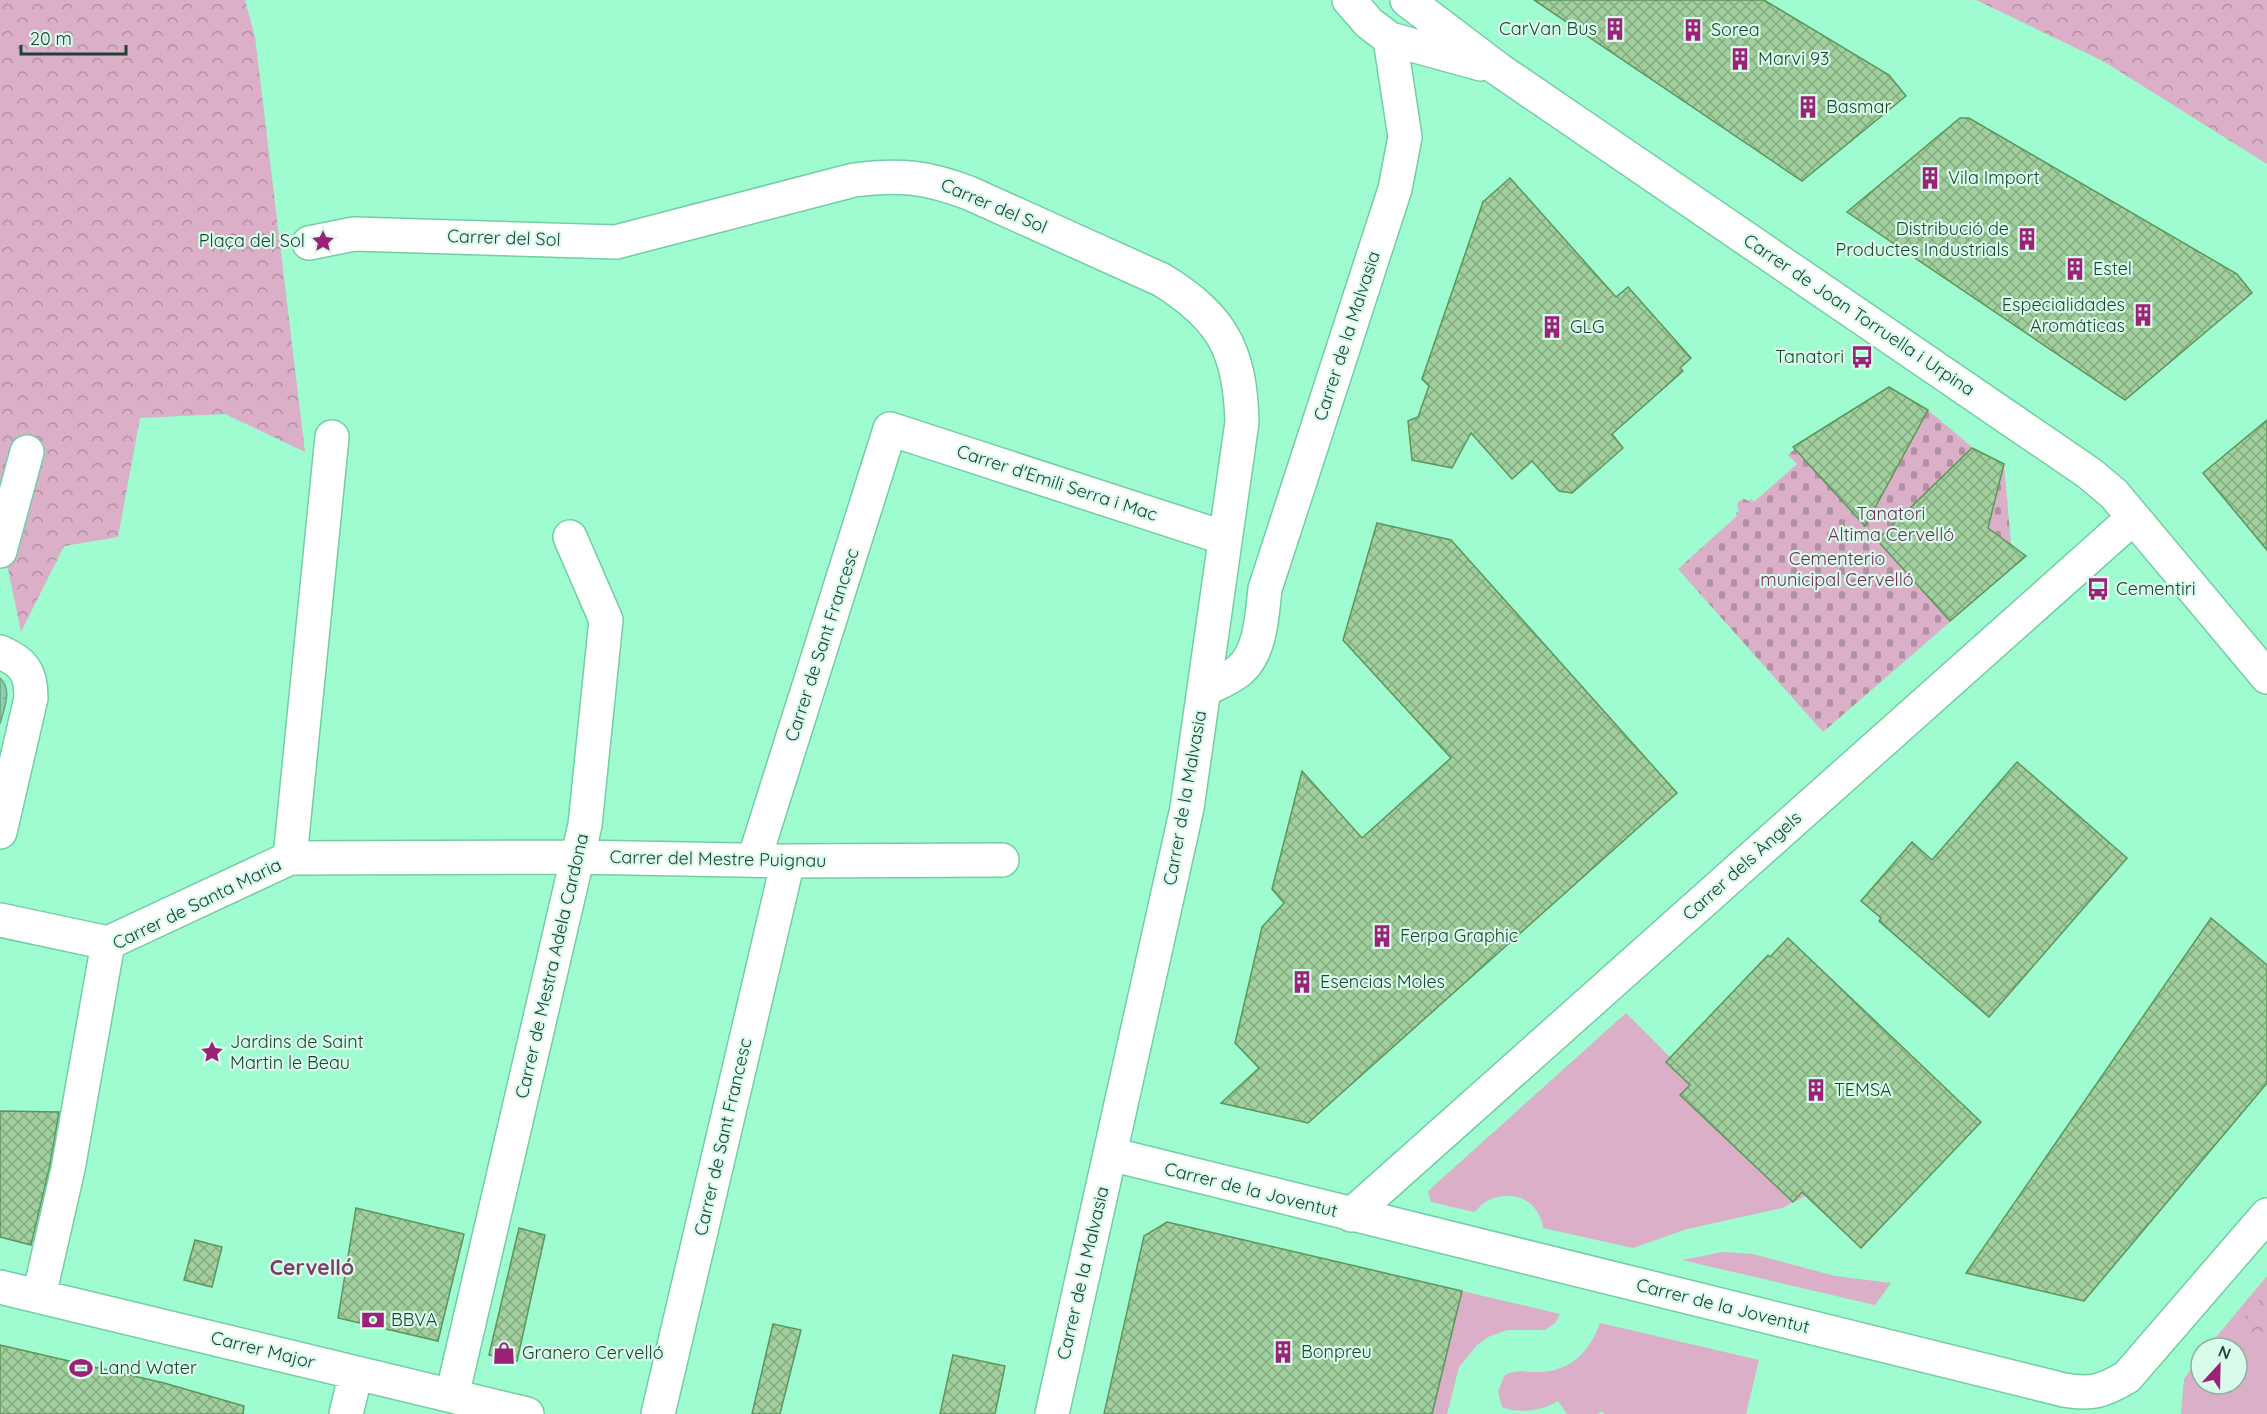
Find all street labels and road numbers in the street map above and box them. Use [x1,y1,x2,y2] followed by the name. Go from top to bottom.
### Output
[938,173,1051,238] street label: Carrer del Sol
[447,224,561,251] street label: Carrer del Sol
[1739,228,1979,401] street label: Carrer de Joan Torruella i Urpina
[1308,248,1385,424] street label: Carrer de la Malvasia
[954,439,1160,526] street label: Carrer d'Emili Serra i Mac
[779,545,864,744] street label: Carrer de Sant Francesc
[1158,709,1211,887] street label: Carrer de la Malvasia
[1677,806,1806,925] street label: Carrer dels Àngels
[510,831,593,1101] street label: Carrer de Mestra Adela Cardona
[609,845,827,872] street label: Carrer del Mestre Puignau
[109,853,285,954] street label: Carrer de Santa Maria
[689,1036,756,1238] street label: Carrer de Sant Francesc
[1162,1157,1340,1222] street label: Carrer de la Joventut
[1051,1184,1114,1362] street label: Carrer de la Malvasia
[1634,1273,1812,1338] street label: Carrer de la Joventut
[209,1325,318,1374] street label: Carrer Major

